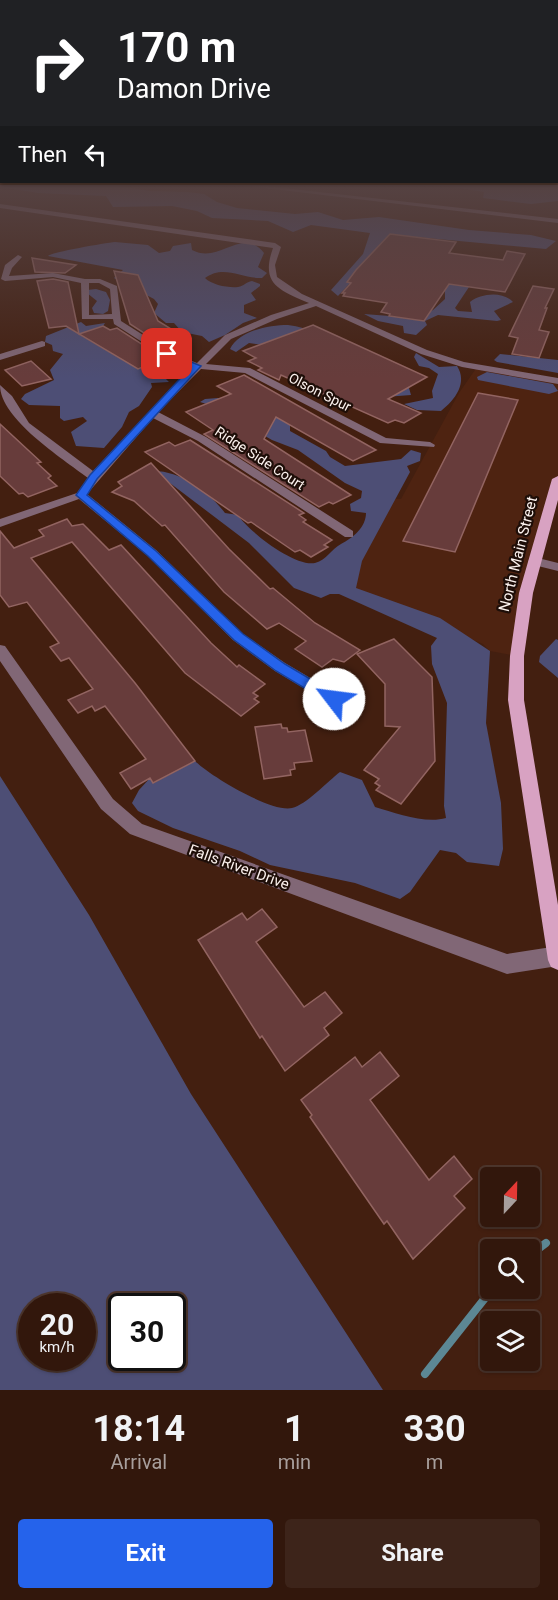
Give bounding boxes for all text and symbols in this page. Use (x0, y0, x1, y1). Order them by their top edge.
text: 170 m (117, 23, 236, 72)
icon: right (18, 24, 96, 102)
text: Damon Drive (117, 73, 271, 105)
icon: left (79, 138, 112, 171)
text: Then (18, 142, 67, 167)
pin (141, 328, 192, 379)
icon: arrive (150, 337, 183, 370)
street label: Olson Spur (286, 369, 354, 415)
street label: Ridge Side Court (212, 423, 308, 493)
street label: North Main Street (495, 494, 541, 613)
position arrow (302, 667, 366, 731)
street label: Falls River Drive (186, 841, 292, 894)
north arrow (480, 1167, 540, 1227)
map controls (480, 1167, 540, 1371)
button: search (480, 1239, 540, 1299)
speed limit sign: 30 (108, 1293, 186, 1371)
text: 20 (40, 1307, 74, 1342)
button: layers (480, 1311, 540, 1371)
text: km/h (39, 1338, 75, 1356)
text: 18:14 (92, 1408, 185, 1450)
text: 1 (284, 1408, 305, 1450)
text: 330 (404, 1408, 466, 1450)
text: Arrival (110, 1450, 167, 1474)
text: min (278, 1450, 311, 1474)
text: m (426, 1450, 443, 1474)
button: Exit (18, 1519, 273, 1588)
button: Share (285, 1519, 540, 1588)

